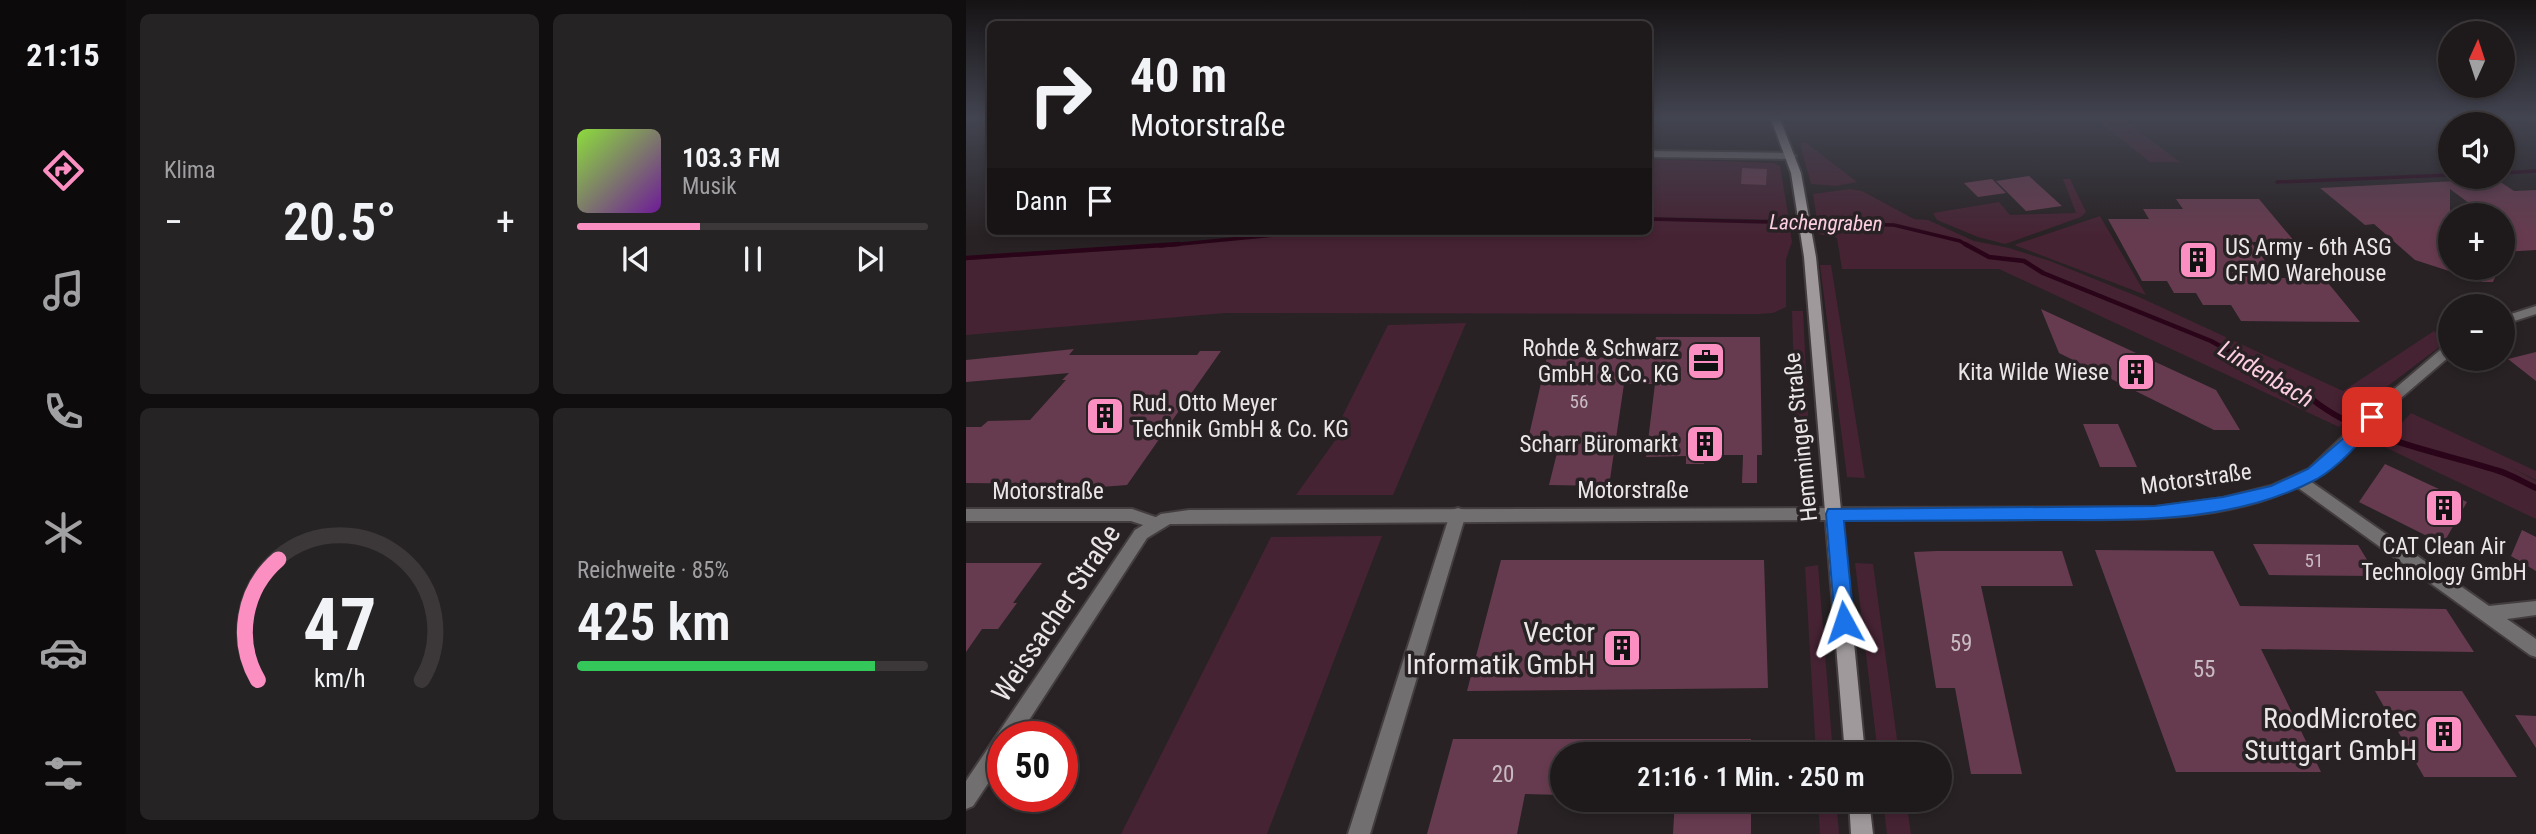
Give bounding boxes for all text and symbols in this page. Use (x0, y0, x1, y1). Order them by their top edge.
north arrow (2438, 21, 2515, 98)
map controls (2438, 21, 2515, 371)
text: 21:15 (26, 36, 100, 74)
text: 40 m (1130, 47, 1227, 104)
icon: right (1015, 49, 1106, 140)
text: Motorstraße (1130, 106, 1285, 144)
button: sound (2438, 112, 2515, 189)
text: 103.3 FM (682, 143, 780, 173)
icon: directions (39, 146, 88, 195)
text: Klima (164, 157, 215, 184)
text: Musik (682, 173, 737, 200)
icon: arrive (1081, 182, 1119, 220)
text: Dann (1015, 186, 1067, 216)
text: 20.5° (283, 192, 396, 253)
text: − (164, 200, 183, 244)
text: + (496, 200, 515, 244)
button: + (2438, 203, 2515, 280)
water label: Lachengraben (1769, 210, 1883, 236)
place label: US Army - 6th ASG CFMO Warehouse (2225, 234, 2392, 287)
building icon: US Army - 6th ASG CFMO Warehouse (2177, 239, 2219, 281)
icon: previous (617, 240, 655, 278)
icon: pause (734, 240, 772, 278)
icon: next (851, 240, 889, 278)
icon: music (39, 266, 88, 315)
button: − (2438, 294, 2515, 371)
place label: Rohde & Schwarz GmbH & Co. KG (1522, 335, 1679, 388)
water label: Lindenbach (2213, 335, 2319, 413)
office icon: Rohde & Schwarz GmbH & Co. KG (1685, 340, 1727, 382)
street label: Hemminger Straße (1779, 351, 1823, 523)
building icon: Kita Wilde Wiese (2115, 351, 2157, 393)
place label: Kita Wilde Wiese (1958, 359, 2109, 386)
icon: phone (39, 387, 88, 436)
pin (2342, 387, 2402, 447)
place label: Rud. Otto Meyer Technik GmbH & Co. KG (1132, 390, 1349, 443)
house number: 56 (1570, 390, 1588, 413)
building icon: Rud. Otto Meyer Technik GmbH & Co. KG (1084, 395, 1126, 437)
icon: arrive (2353, 398, 2391, 436)
building icon: Scharr Büromarkt (1684, 423, 1726, 465)
place label: Scharr Büromarkt (1520, 431, 1678, 458)
street label: Motorstraße (2139, 458, 2253, 500)
street label: Motorstraße (1577, 477, 1689, 504)
street label: Motorstraße (992, 478, 1104, 505)
building icon: CAT Clean Air Technology GmbH (2423, 487, 2465, 529)
icon: climate (39, 508, 88, 557)
street label: Weissacher Straße (985, 518, 1127, 708)
place label: CAT Clean Air Technology GmbH (2361, 533, 2527, 586)
house number: 51 (2305, 549, 2323, 572)
text: Reichweite · 85% (577, 557, 729, 584)
text: 47 (303, 582, 376, 668)
position arrow (1807, 585, 1881, 659)
text: 425 km (577, 592, 731, 653)
place label: Vector Informatik GmbH (1406, 616, 1595, 681)
building icon: Vector Informatik GmbH (1601, 627, 1643, 669)
icon: car (39, 628, 88, 677)
house number: 59 (1950, 630, 1972, 657)
house number: 55 (2193, 656, 2215, 683)
text: km/h (314, 664, 365, 693)
place label: RoodMicrotec Stuttgart GmbH (2244, 702, 2417, 767)
building icon: RoodMicrotec Stuttgart GmbH (2423, 713, 2465, 755)
speed limit sign: 50 (987, 721, 1078, 812)
icon: filters (39, 749, 88, 798)
house number: 20 (1492, 761, 1514, 788)
text: 21:16 · 1 Min. · 250 m (1637, 762, 1865, 792)

